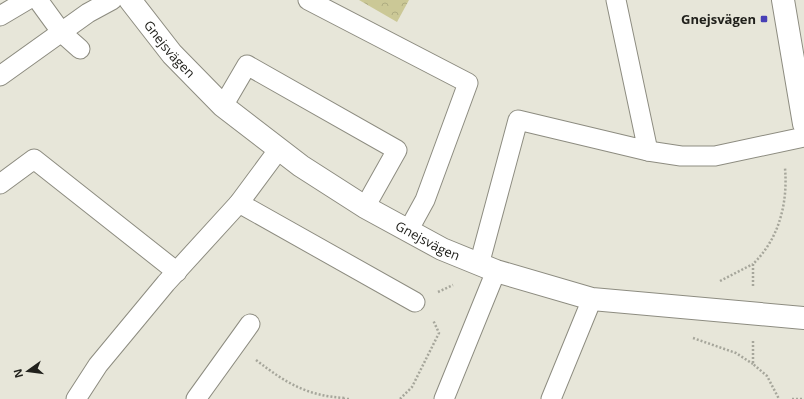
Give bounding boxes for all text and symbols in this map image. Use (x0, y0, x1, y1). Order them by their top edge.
place label: Gnejsvägen (681, 10, 756, 28)
marker: Gnejsvägen (759, 14, 769, 24)
street label: Gnejsvägen (140, 16, 199, 82)
street label: Gnejsvägen (392, 216, 463, 264)
north arrow (8, 351, 48, 391)
text: N (9, 367, 26, 380)

